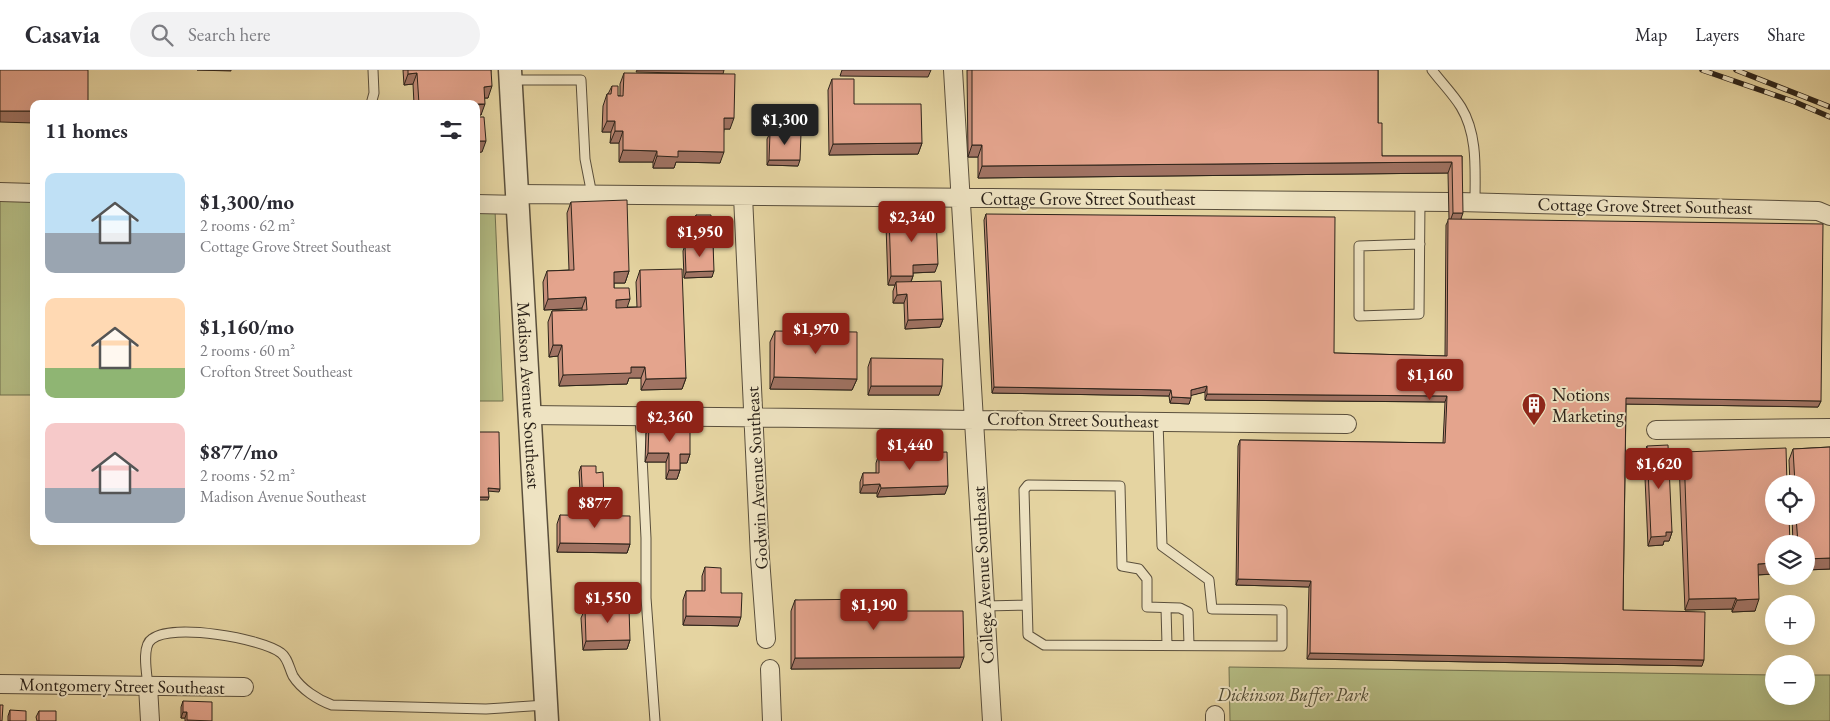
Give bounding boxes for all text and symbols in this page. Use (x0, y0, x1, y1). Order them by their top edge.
search box (130, 12, 480, 57)
text: Casavia (25, 19, 100, 50)
icon: search (148, 21, 176, 49)
text: Search here (188, 22, 270, 47)
text: Map (1635, 23, 1667, 46)
text: Layers (1695, 23, 1739, 46)
text: Share (1767, 23, 1805, 46)
pin: $1,300 (744, 104, 826, 146)
text: $1,300 (762, 109, 808, 130)
icon: filters (437, 116, 465, 144)
text: 11 homes (45, 117, 128, 144)
street label: Cottage Grove Street Southeast (981, 187, 1196, 210)
text: $1,300/mo (200, 188, 294, 215)
street label: Cottage Grove Street Southeast (1537, 192, 1753, 219)
icon: home (85, 193, 145, 253)
pin: $2,340 (871, 200, 953, 243)
text: $2,340 (889, 206, 935, 227)
text: 2 rooms · 62 m² (200, 215, 295, 236)
pin: $1,950 (659, 216, 741, 258)
text: $1,950 (677, 221, 723, 242)
text: Cottage Grove Street Southeast (200, 236, 391, 257)
street label: Madison Avenue Southeast (512, 301, 546, 490)
pin: $1,970 (775, 312, 857, 355)
text: $1,160/mo (200, 313, 294, 340)
icon: home (85, 318, 145, 378)
text: $1,970 (793, 318, 839, 339)
text: 2 rooms · 60 m² (200, 340, 295, 361)
pin: $1,160 (1389, 358, 1471, 401)
text: Crofton Street Southeast (200, 361, 353, 382)
text: $1,160 (1407, 364, 1453, 385)
place label: Notions Marketing (1552, 383, 1624, 427)
street label: Godwin Avenue Southeast (740, 385, 773, 570)
building icon: Notions Marketing (1521, 392, 1547, 426)
pin: $2,360 (629, 400, 711, 443)
text: $2,360 (647, 406, 693, 427)
street label: Crofton Street Southeast (987, 407, 1159, 433)
pin: $1,440 (869, 428, 951, 471)
text: $1,440 (887, 434, 933, 455)
text: $877/mo (200, 438, 278, 465)
icon: home (85, 443, 145, 503)
pin: $1,620 (1618, 448, 1700, 490)
text: $1,620 (1636, 453, 1682, 474)
text: 2 rooms · 52 m² (200, 465, 295, 486)
map controls (1765, 475, 1815, 705)
button: locate (1765, 475, 1815, 525)
street label: College Avenue Southeast (966, 485, 999, 665)
text: Madison Avenue Southeast (200, 486, 366, 507)
pin: $877 (565, 486, 625, 529)
text: $877 (579, 492, 611, 513)
button: layers (1765, 535, 1815, 585)
pin: $1,550 (567, 582, 649, 624)
text: $1,550 (585, 587, 631, 608)
pin: $1,190 (833, 588, 915, 631)
text: $1,190 (851, 594, 897, 615)
button: + (1765, 595, 1815, 645)
button: − (1765, 655, 1815, 705)
street label: Montgomery Street Southeast (19, 672, 225, 699)
park label: Dickinson Buffer Park (1216, 683, 1369, 707)

